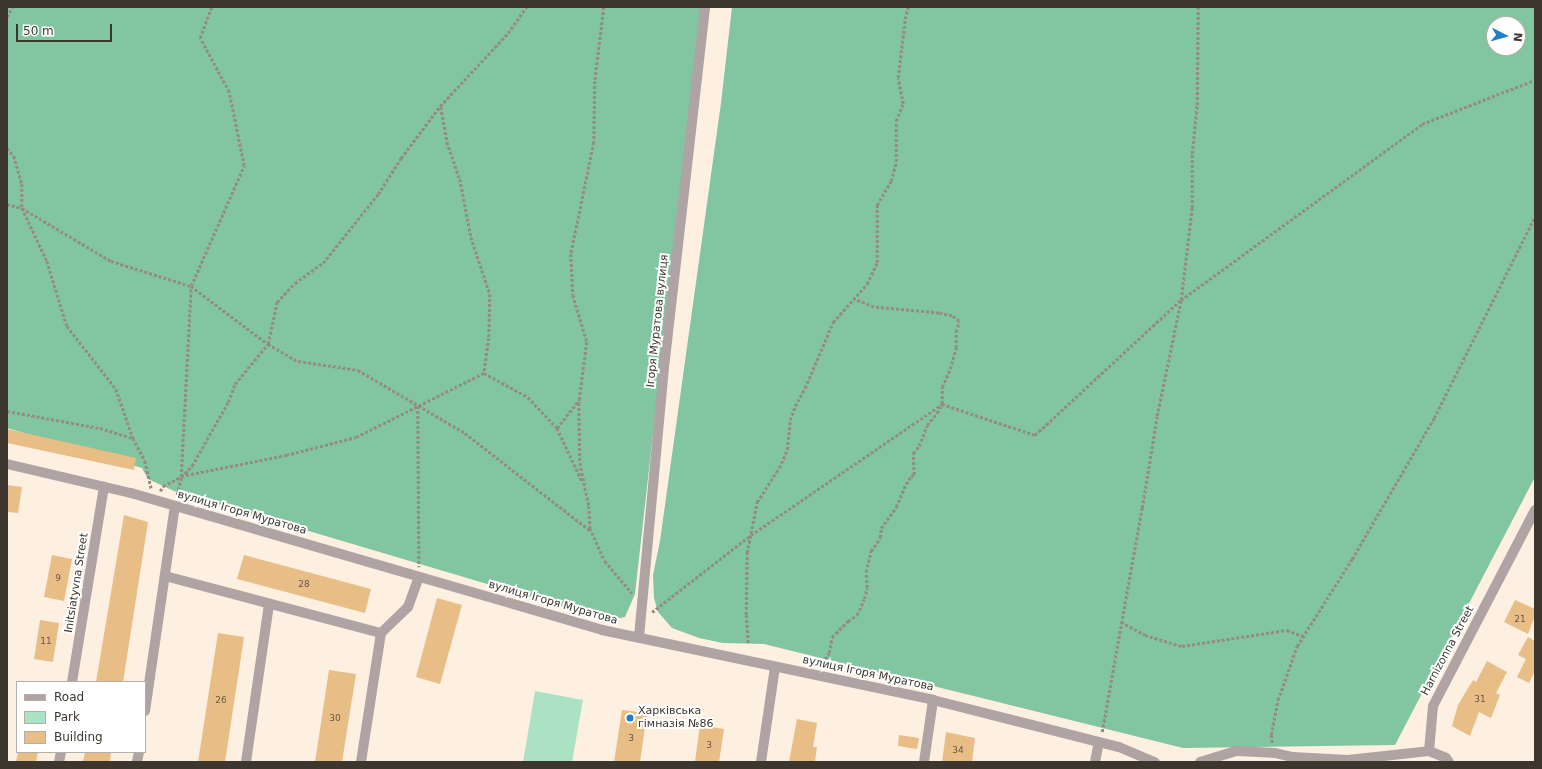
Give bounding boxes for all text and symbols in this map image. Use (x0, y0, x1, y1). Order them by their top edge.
scale bar (18, 16, 114, 42)
north arrow (1486, 16, 1526, 56)
text: 50 m (23, 24, 54, 38)
text: N (1510, 32, 1524, 42)
street label: Ігоря Муратова вулиця (644, 254, 672, 388)
street label: вулиця Ігоря Муратова (176, 488, 308, 538)
street label: Initsiatyvna Street (63, 532, 91, 634)
house number: 9 (55, 573, 61, 583)
street label: вулиця Ігоря Муратова (487, 578, 619, 628)
house number: 28 (298, 579, 310, 589)
street label: Harnizonna Street (1419, 604, 1477, 698)
house number: 21 (1514, 614, 1526, 624)
house number: 11 (40, 636, 52, 646)
street label: вулиця Ігоря Муратова (801, 654, 935, 694)
legend (16, 681, 146, 753)
text: Road (54, 690, 84, 704)
house number: 31 (1474, 694, 1486, 704)
house number: 26 (215, 695, 227, 705)
place label: Харківська гімназія №86 (638, 705, 714, 731)
text: Park (54, 710, 80, 724)
house number: 30 (329, 713, 341, 723)
marker: Харківська гімназія №86 (625, 713, 635, 723)
text: Building (54, 730, 103, 744)
house number: 3 (628, 733, 634, 743)
house number: 3 (706, 740, 712, 750)
house number: 34 (952, 745, 964, 755)

